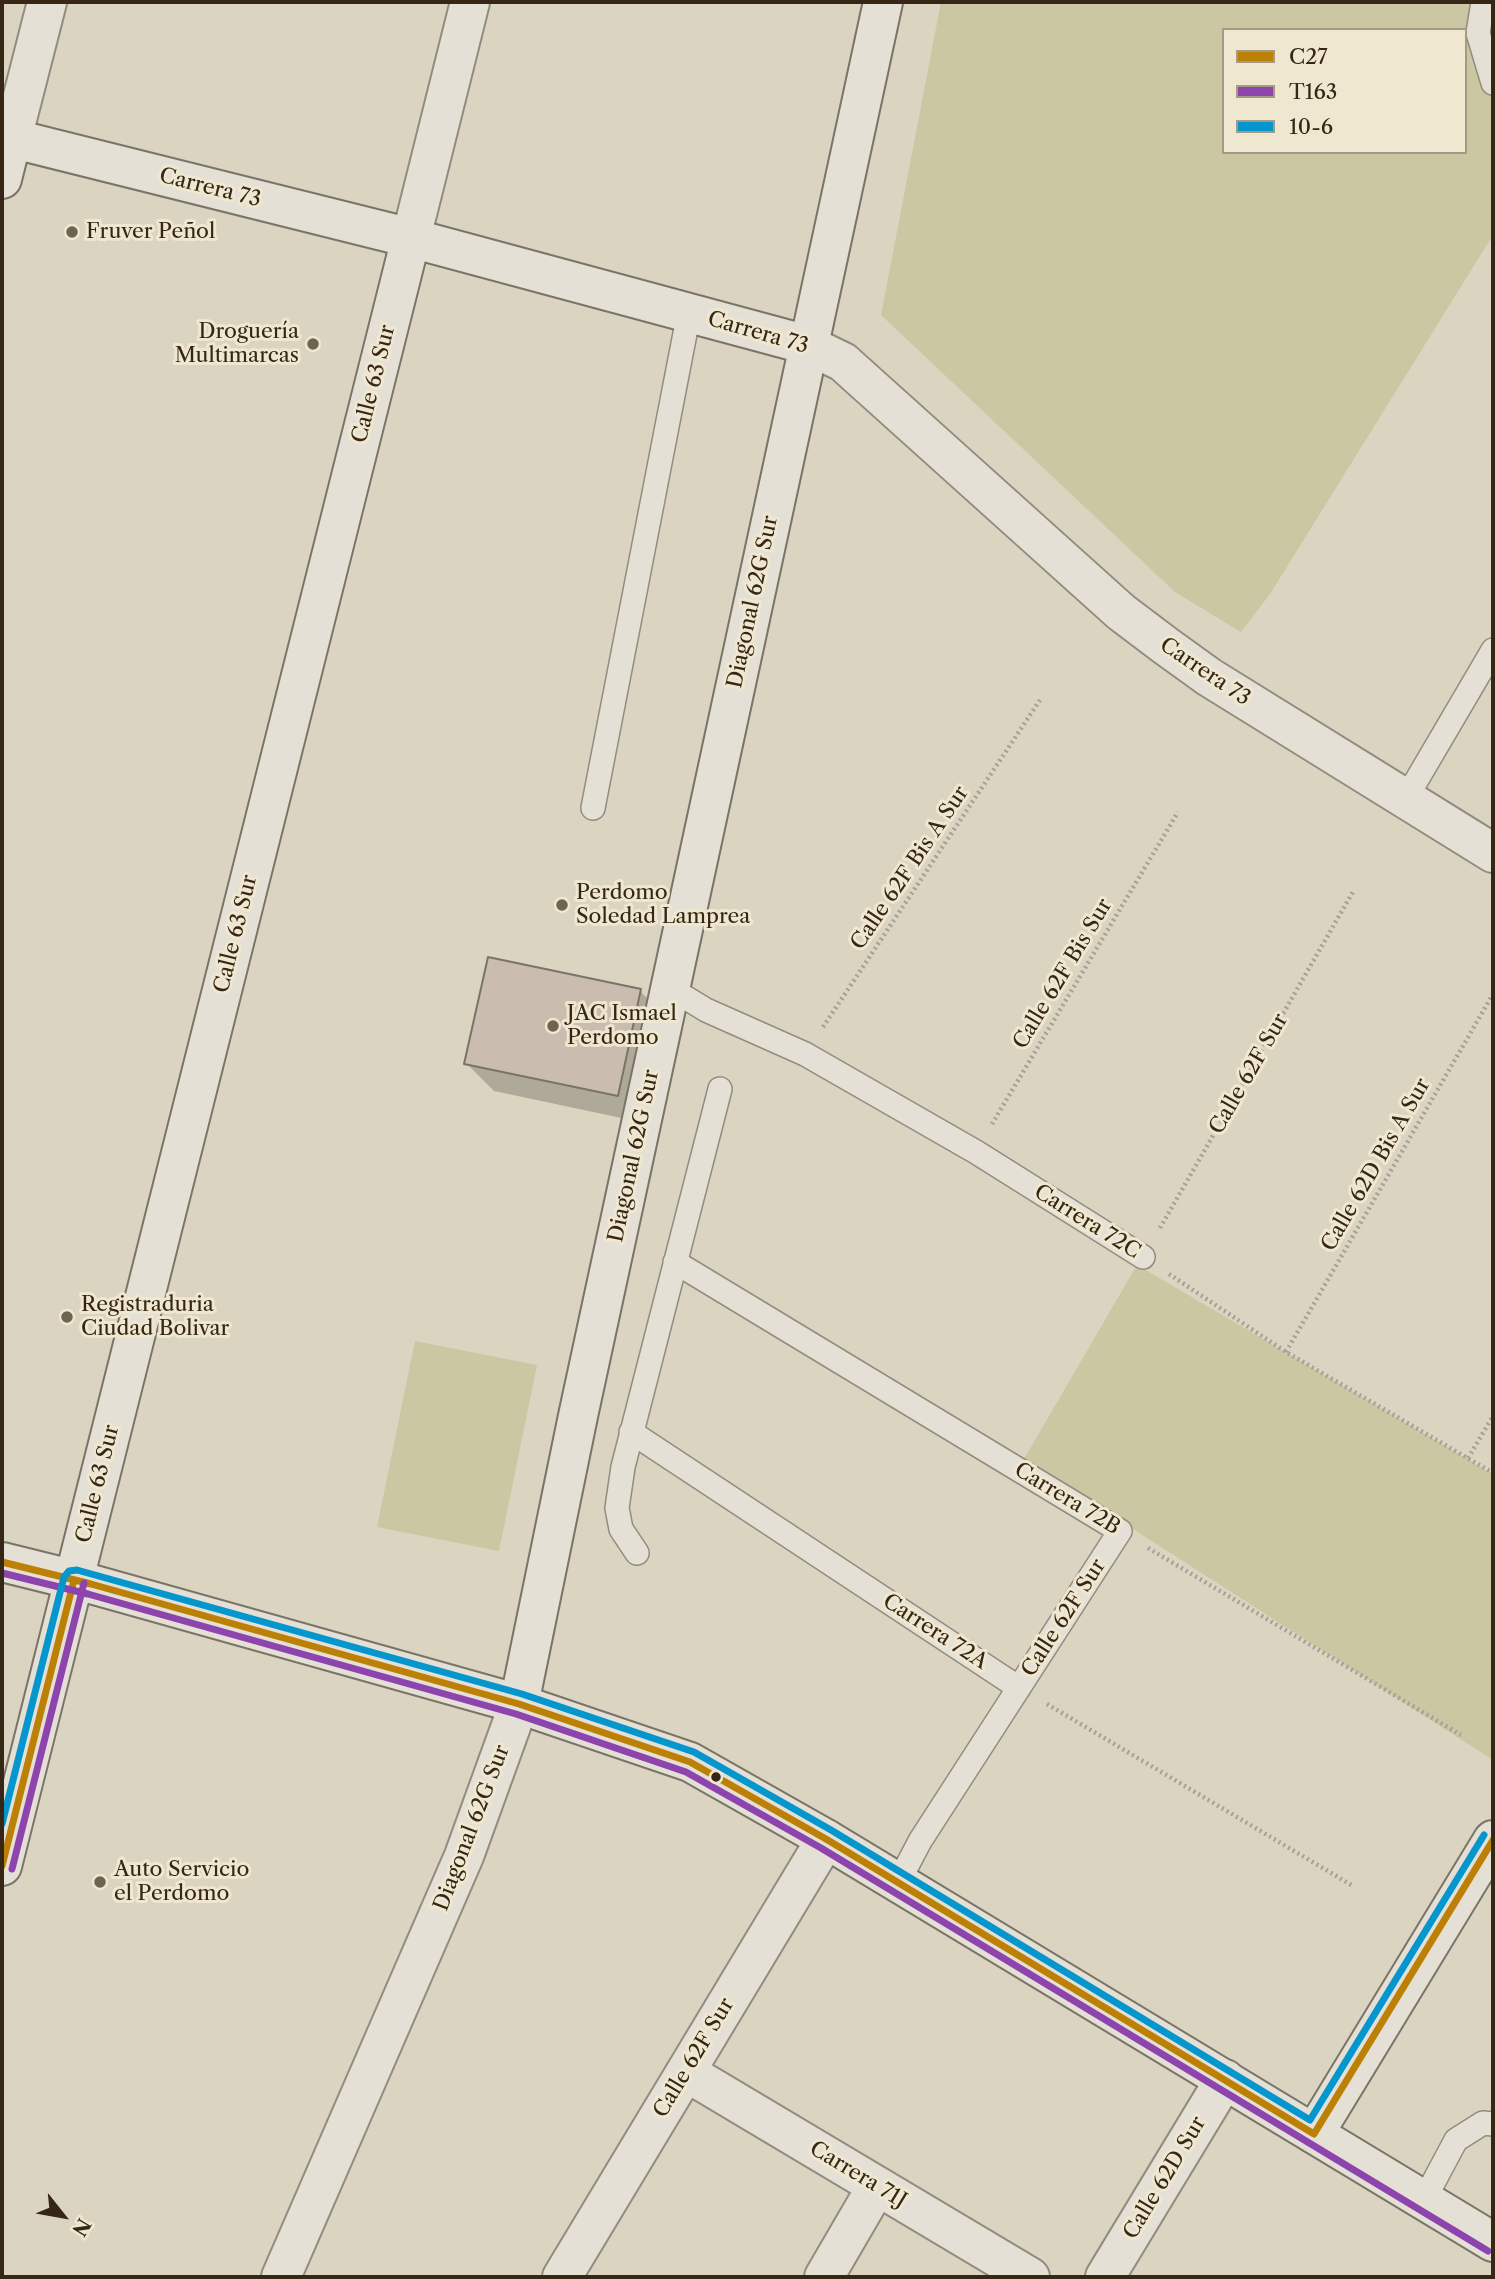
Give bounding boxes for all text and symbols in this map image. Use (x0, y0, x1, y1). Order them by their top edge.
legend (1222, 28, 1467, 154)
text: C27 (1289, 44, 1328, 69)
text: T163 (1289, 79, 1337, 104)
text: 10-6 (1289, 114, 1333, 139)
street label: Carrera 73 (157, 163, 263, 213)
place label: Fruver Peñol (86, 219, 215, 245)
marker: Fruver Peñol (64, 224, 80, 240)
street label: Carrera 73 (705, 307, 811, 359)
place label: Droguería Multimarcas (175, 319, 299, 369)
street label: Calle 63 Sur (347, 322, 401, 446)
marker: Droguería Multimarcas (305, 336, 321, 352)
street label: Diagonal 62G Sur (722, 513, 784, 691)
street label: Carrera 73 (1155, 633, 1255, 711)
street label: Calle 62F Bis A Sur (846, 781, 974, 955)
street label: Calle 63 Sur (209, 872, 263, 996)
place label: Perdomo Soledad Lamprea (576, 880, 750, 930)
street label: Calle 62F Bis Sur (1008, 894, 1118, 1054)
marker: Perdomo Soledad Lamprea (554, 897, 570, 913)
place label: JAC Ismael Perdomo (567, 1001, 677, 1051)
street label: Calle 62F Sur (1204, 1009, 1294, 1139)
marker: JAC Ismael Perdomo (545, 1018, 561, 1034)
street label: Diagonal 62G Sur (603, 1067, 665, 1245)
street label: Calle 62D Bis A Sur (1316, 1074, 1436, 1256)
street label: Carrera 72C (1029, 1179, 1145, 1265)
place label: Registraduria Ciudad Bolivar (81, 1292, 229, 1342)
marker: Registraduria Ciudad Bolivar (59, 1309, 75, 1325)
street label: Calle 63 Sur (71, 1422, 125, 1546)
street label: Carrera 72B (1010, 1458, 1124, 1540)
street label: Calle 62F Sur (1017, 1555, 1111, 1681)
street label: Carrera 72A (878, 1589, 992, 1675)
street label: Diagonal 62G Sur (429, 1741, 515, 1915)
unlabelled marker (709, 1770, 723, 1784)
place label: Auto Servicio el Perdomo (114, 1857, 249, 1907)
marker: Auto Servicio el Perdomo (92, 1874, 108, 1890)
street label: Calle 62F Sur (648, 1994, 740, 2122)
street label: Calle 62D Sur (1119, 2112, 1211, 2244)
street label: Carrera 71J (805, 2136, 911, 2214)
north arrow (28, 2181, 98, 2251)
text: N (67, 2214, 96, 2240)

